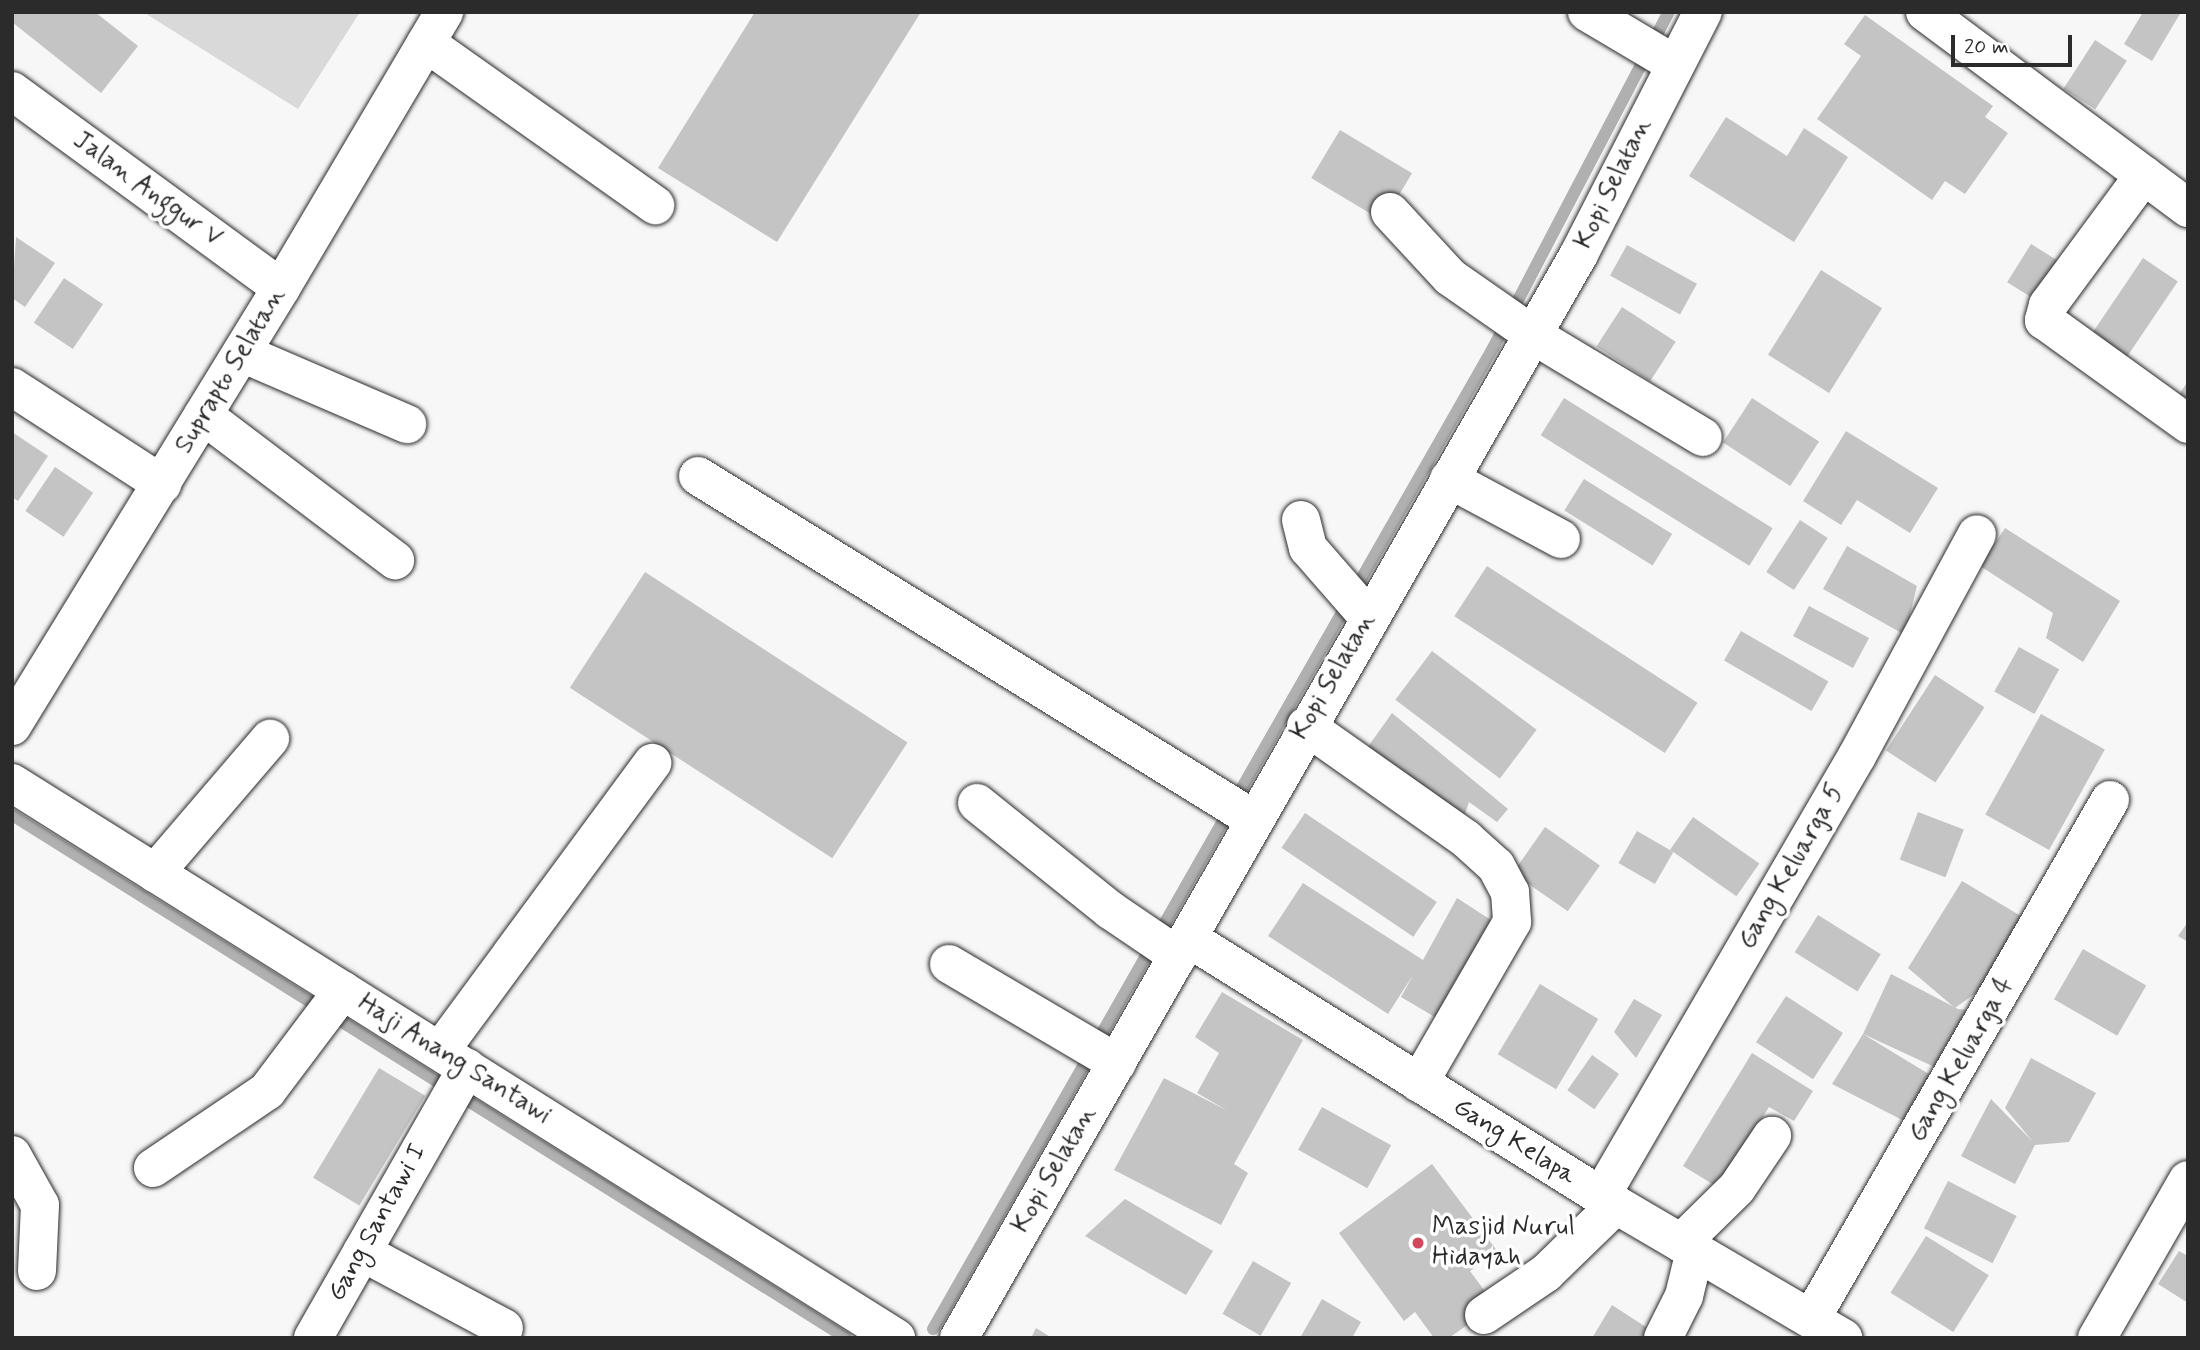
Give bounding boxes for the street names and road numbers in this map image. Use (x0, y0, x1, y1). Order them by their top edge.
street label: Kopi Selatan (1569, 115, 1659, 253)
street label: Jalan Anggur V (67, 126, 227, 254)
street label: Suprapto Selatan (170, 285, 292, 457)
street label: Kopi Selatan (1286, 609, 1382, 745)
street label: Gang Keluarga 5 (1732, 779, 1852, 955)
street label: Gang Keluarga 4 (1902, 972, 2022, 1148)
street label: Haji Anang Santawi (352, 988, 556, 1132)
street label: Gang Kelapa (1447, 1092, 1581, 1192)
street label: Kopi Selatan (1007, 1102, 1103, 1238)
street label: Gang Santawi I (322, 1139, 434, 1307)

